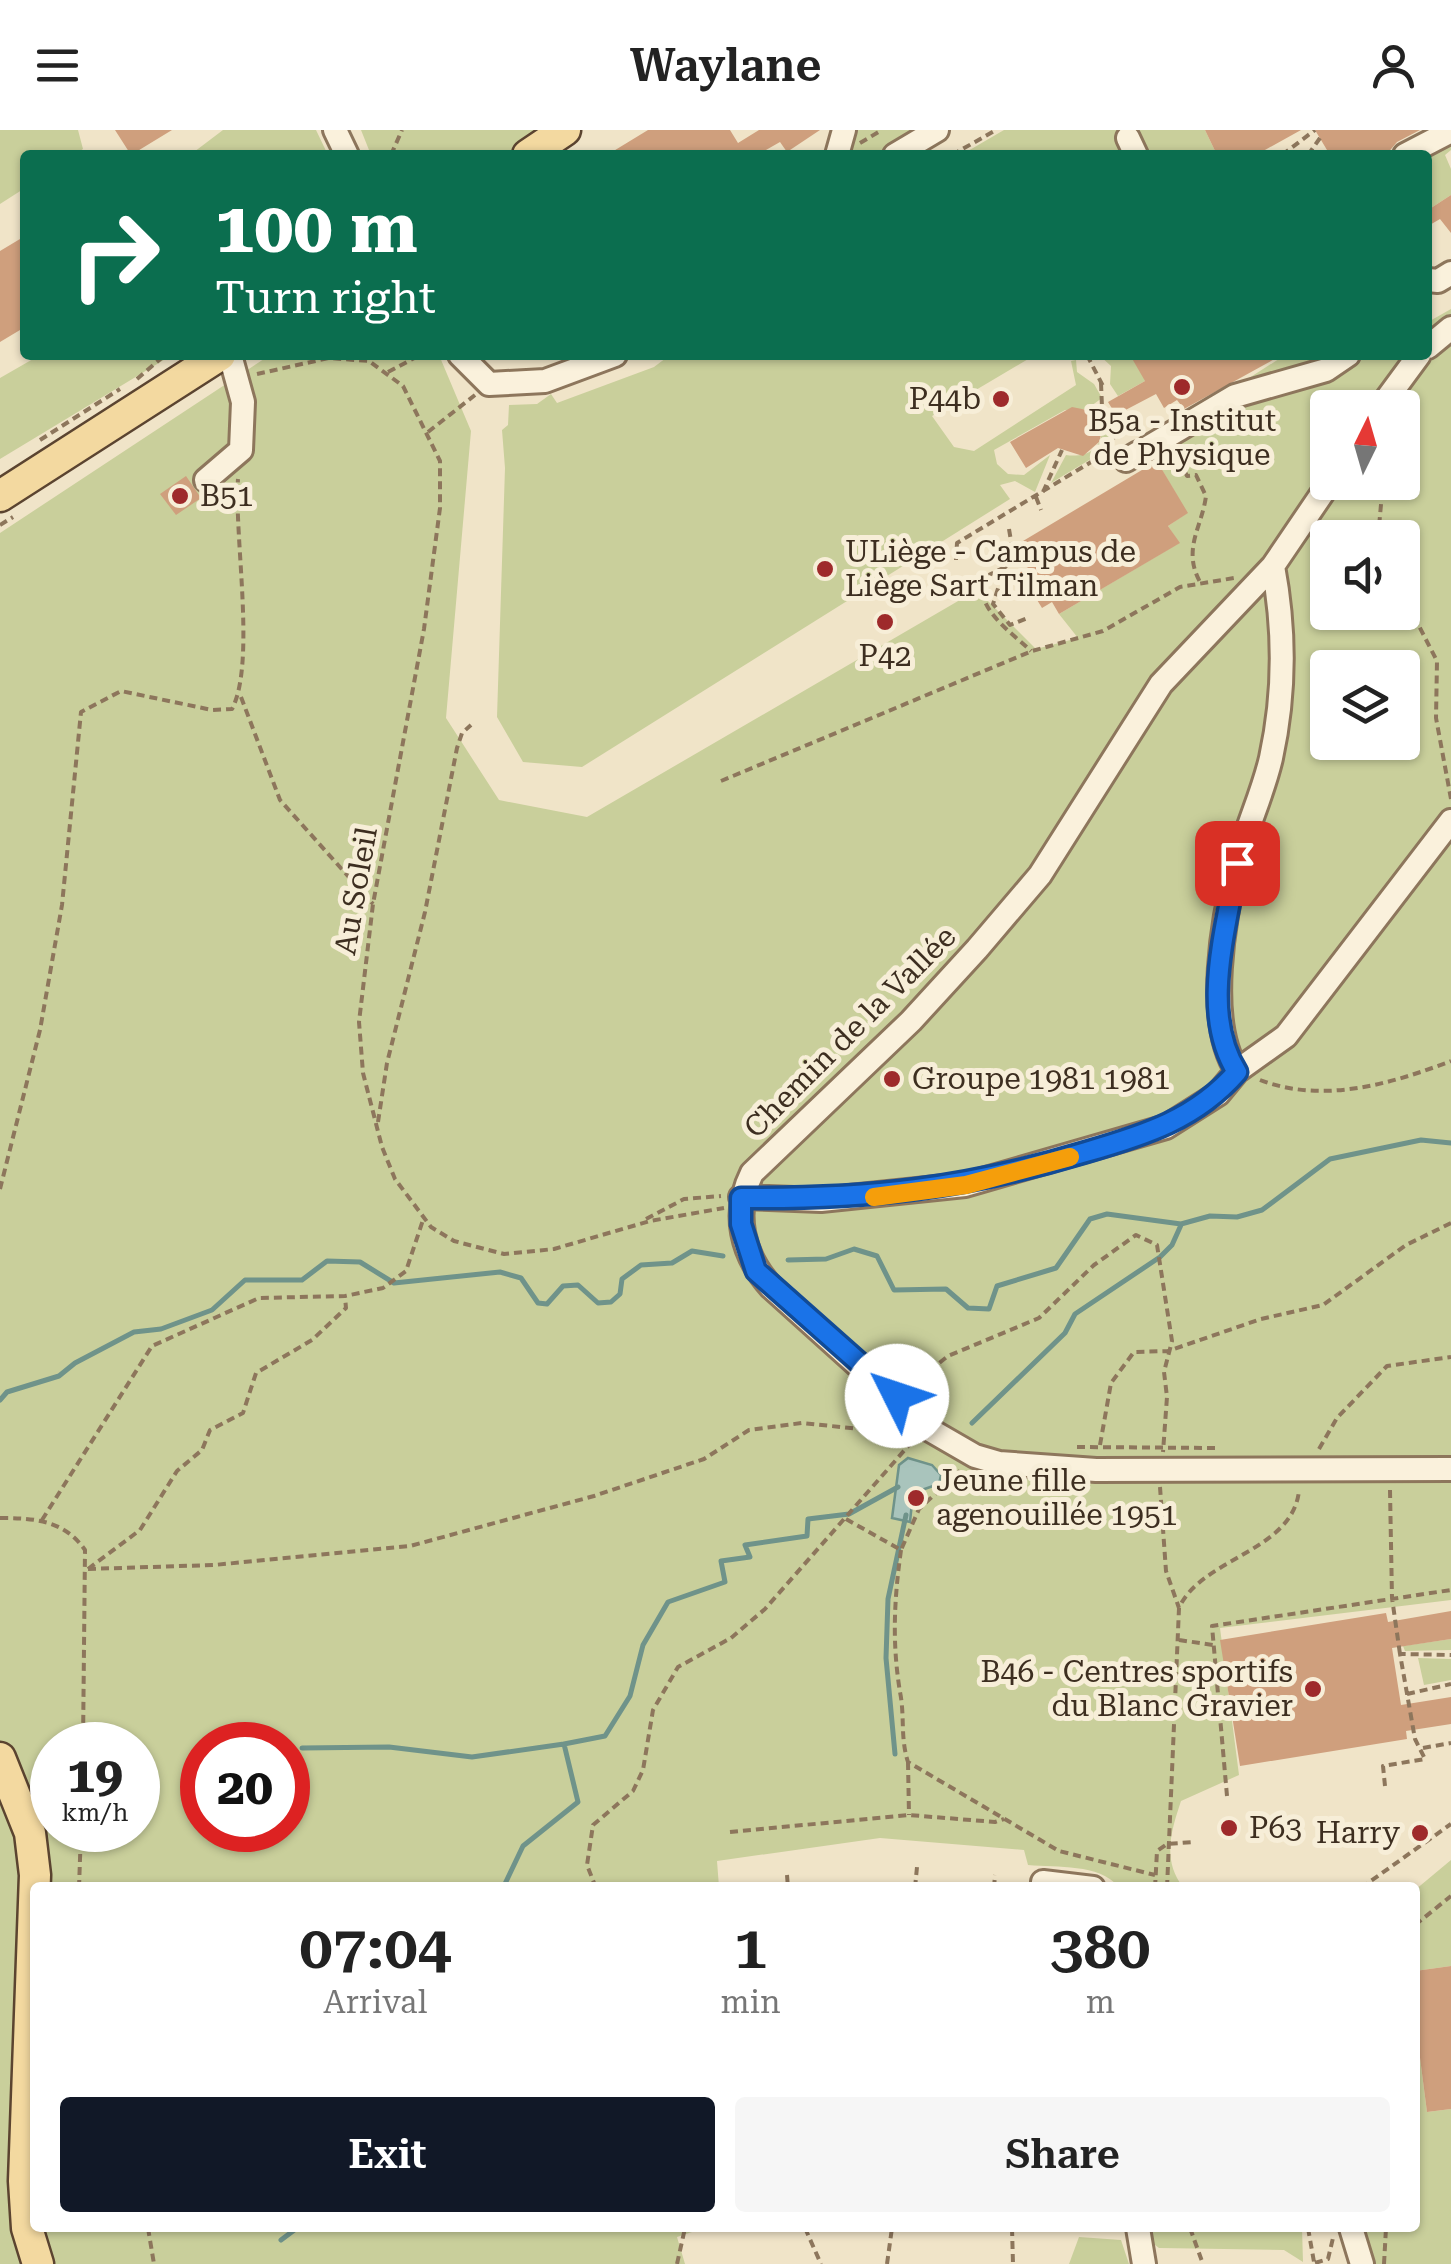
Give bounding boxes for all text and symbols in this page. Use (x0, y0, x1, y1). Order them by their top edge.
icon: menu (30, 38, 85, 93)
icon: person (1366, 38, 1421, 93)
text: Waylane (630, 39, 821, 92)
text: 100 m (215, 187, 418, 269)
icon: right (50, 190, 180, 320)
text: Turn right (215, 271, 436, 324)
marker: B5a - Institut de Physique (1171, 376, 1193, 398)
place label: P44b (909, 381, 981, 416)
marker: P44b (990, 388, 1012, 410)
north arrow (1310, 390, 1420, 500)
map controls (1310, 390, 1420, 760)
place label: B5a - Institut de Physique (1088, 403, 1276, 472)
place label: B51 (200, 478, 254, 513)
marker: B51 (169, 485, 191, 507)
button: sound (1310, 520, 1420, 630)
place label: ULiège - Campus de Liège Sart Tilman (845, 534, 1136, 603)
marker: ULiège - Campus de Liège Sart Tilman (814, 558, 836, 580)
marker: P42 (874, 611, 896, 633)
place label: P42 (859, 638, 911, 673)
button: layers (1310, 650, 1420, 760)
pin (1195, 821, 1280, 906)
street label: Au Soleil (327, 824, 384, 958)
icon: arrive (1210, 836, 1265, 891)
street label: Chemin de la Vallée (737, 919, 963, 1145)
place label: Groupe 1981 1981 (912, 1061, 1170, 1096)
marker: Groupe 1981 1981 (881, 1068, 903, 1090)
position arrow (845, 1344, 949, 1448)
place label: Jeune fille agenouillée 1951 (936, 1463, 1178, 1532)
marker: Jeune fille agenouillée 1951 (905, 1487, 927, 1509)
place label: B46 - Centres sportifs du Blanc Gravier (981, 1654, 1293, 1723)
marker: B46 - Centres sportifs du Blanc Gravier (1302, 1678, 1324, 1700)
speed limit sign: 20 (180, 1722, 310, 1852)
text: 19 (67, 1746, 123, 1804)
text: km/h (62, 1798, 128, 1827)
place label: P63 (1249, 1810, 1302, 1845)
place label: Harry (1316, 1815, 1400, 1850)
marker: P63 (1218, 1817, 1240, 1839)
marker: Harry (1409, 1822, 1431, 1844)
text: 07:04 (299, 1912, 451, 1983)
text: 1 (734, 1912, 767, 1983)
text: 380 (1050, 1912, 1151, 1983)
text: Arrival (323, 1983, 427, 2021)
text: min (721, 1983, 781, 2021)
text: m (1086, 1983, 1115, 2021)
button: Exit (60, 2097, 715, 2212)
button: Share (735, 2097, 1390, 2212)

